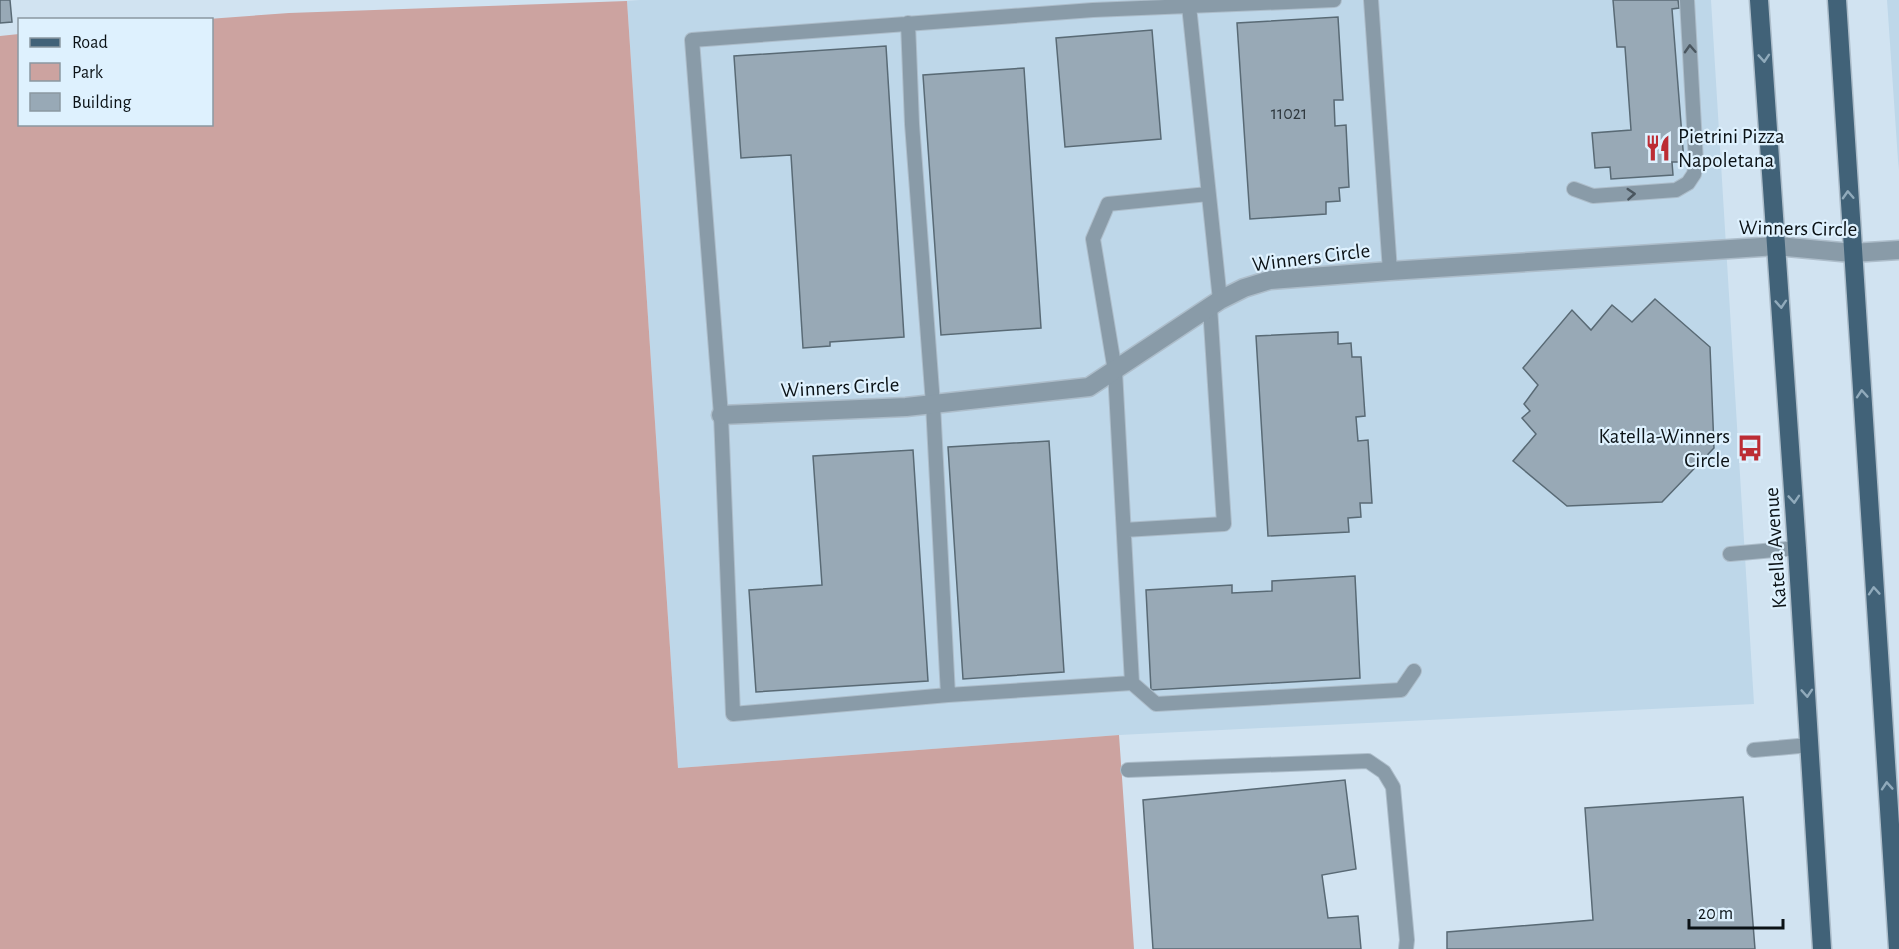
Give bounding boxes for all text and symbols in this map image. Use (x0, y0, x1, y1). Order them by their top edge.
legend (18, 18, 213, 126)
text: Road (72, 34, 108, 52)
one-way arrow (1683, 44, 1696, 53)
one-way arrow (1757, 54, 1770, 63)
text: Park (72, 64, 104, 82)
text: Building (72, 94, 132, 112)
house number: 11021 (1271, 105, 1307, 123)
place label: Pietrini Pizza Napoletana (1678, 126, 1785, 171)
restaurant icon: Pietrini Pizza Napoletana (1643, 133, 1673, 163)
one-way arrow (1627, 187, 1636, 200)
one-way arrow (1842, 190, 1855, 199)
street label: Winners Circle (1738, 217, 1858, 240)
street label: Winners Circle (1251, 240, 1371, 275)
one-way arrow (1774, 300, 1787, 309)
street label: Winners Circle (780, 374, 900, 401)
one-way arrow (1855, 390, 1868, 399)
place label: Katella-Winners Circle (1599, 426, 1730, 471)
bus stop icon: Katella-Winners Circle (1735, 433, 1765, 463)
street label: Katella Avenue (1761, 486, 1790, 609)
one-way arrow (1787, 494, 1800, 503)
one-way arrow (1868, 587, 1881, 596)
one-way arrow (1800, 689, 1813, 698)
one-way arrow (1880, 781, 1893, 790)
scale bar (1689, 892, 1784, 930)
text: 20 m (1698, 905, 1733, 923)

